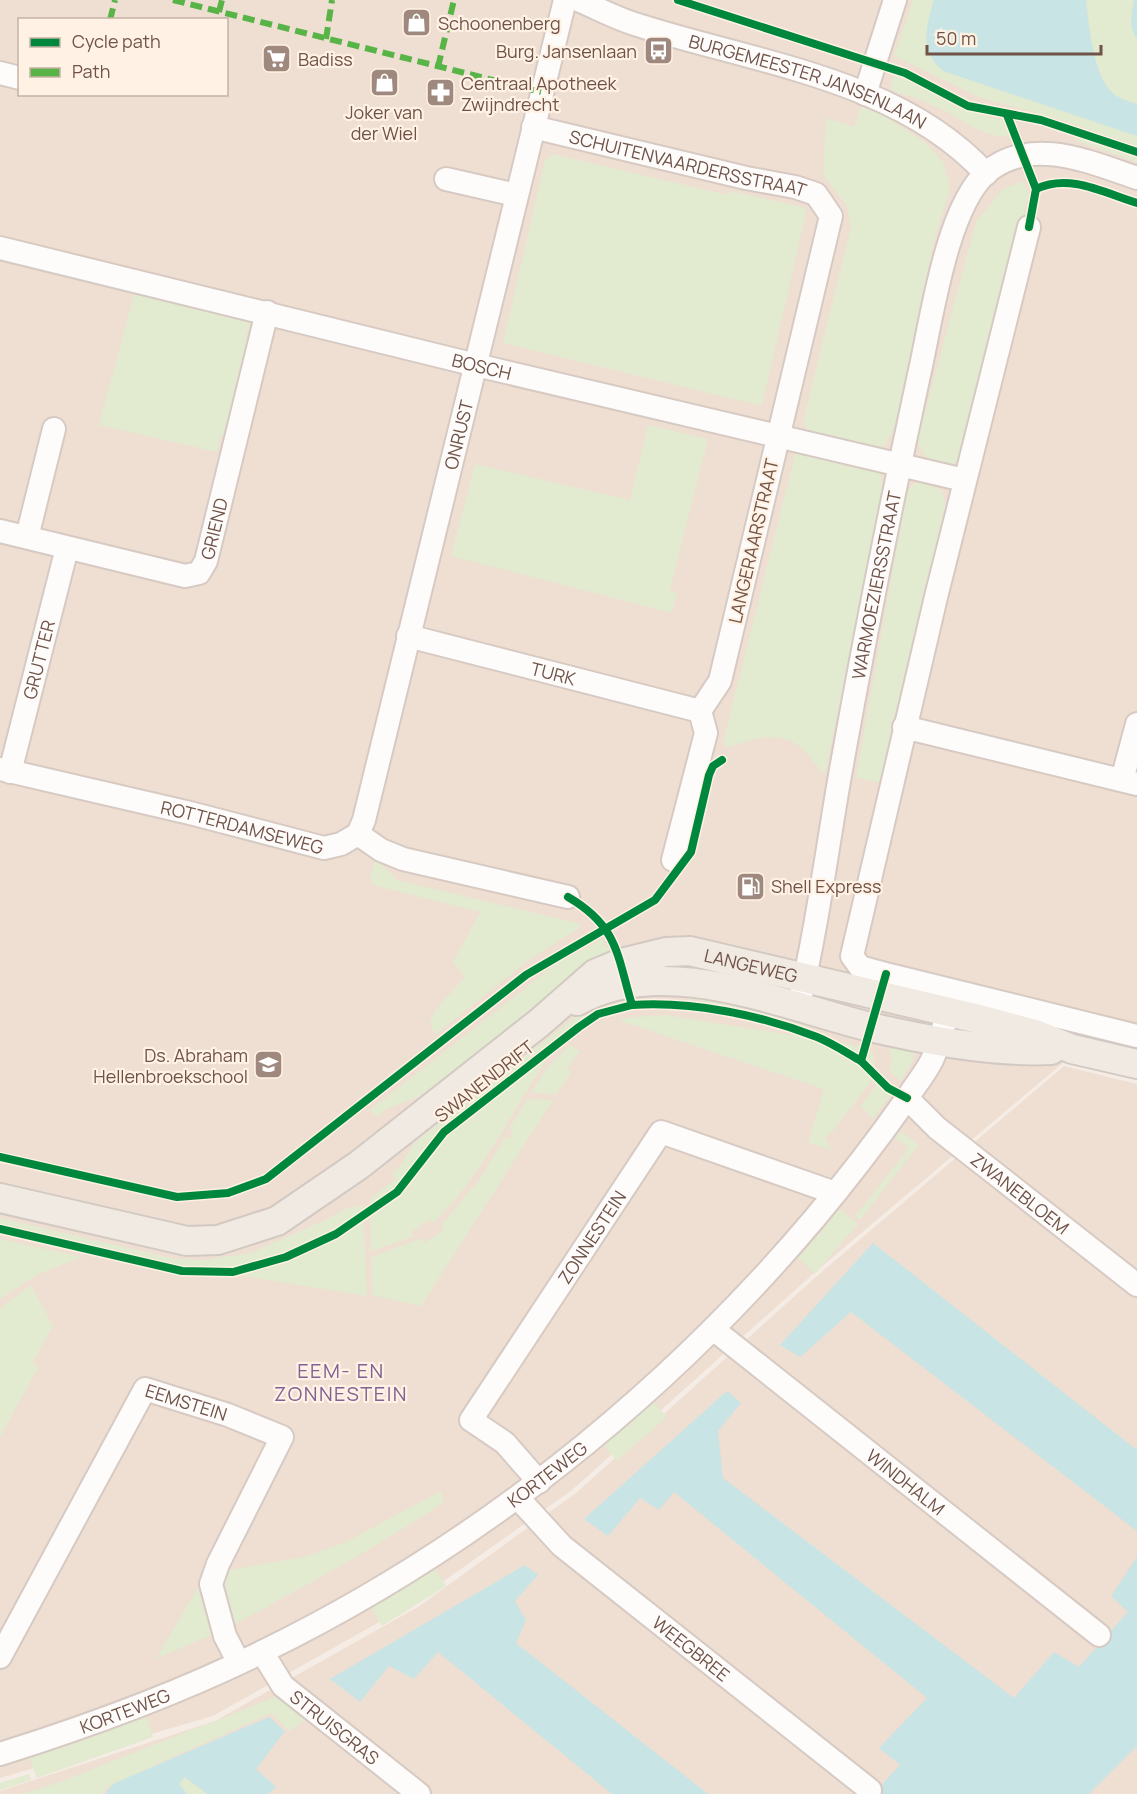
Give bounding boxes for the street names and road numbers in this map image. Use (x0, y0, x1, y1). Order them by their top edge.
street label: BURGEMEESTER JANSENLAAN (686, 29, 931, 134)
street label: SCHUITENVAARDERSSTRAAT (567, 124, 810, 202)
street label: BOSCH (449, 348, 514, 385)
street label: ONRUST (438, 397, 479, 472)
street label: LANGERAARSTRAAT (722, 456, 784, 626)
street label: WARMOEZIERSSTRAAT (846, 489, 906, 681)
street label: GRIEND (195, 495, 233, 562)
street label: GRUTTER (17, 617, 60, 702)
street label: TURK (528, 656, 579, 691)
street label: ROTTERDAMSEWEG (158, 795, 326, 859)
street label: LANGEWEG (702, 943, 800, 988)
street label: SWANENDRIFT (429, 1034, 539, 1127)
street label: ZWANEBLOEM (966, 1147, 1074, 1239)
street label: ZONNESTEIN (552, 1186, 631, 1288)
street label: EEMSTEIN (142, 1378, 230, 1426)
street label: KORTEWEG (502, 1435, 592, 1513)
street label: WINDHALM (862, 1443, 950, 1520)
street label: WEEGBREE (648, 1610, 735, 1687)
street label: KORTEWEG (76, 1683, 174, 1739)
street label: STRUISGRAS (285, 1684, 384, 1770)

